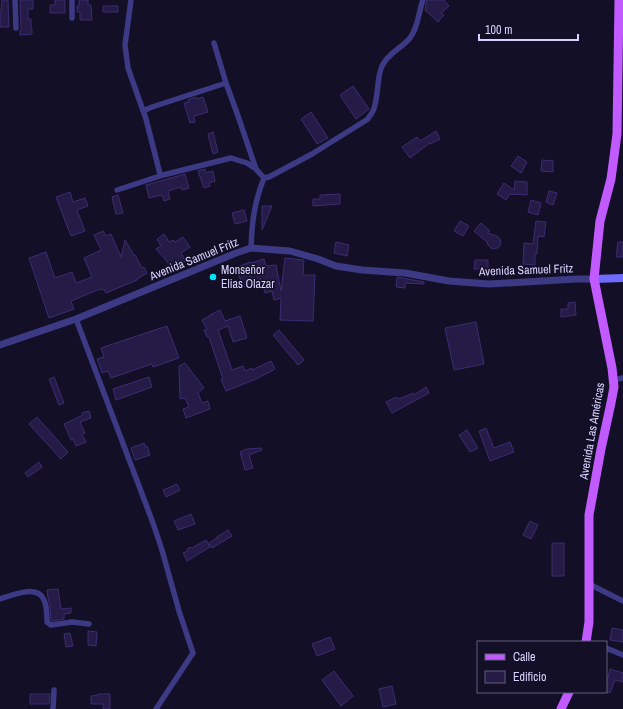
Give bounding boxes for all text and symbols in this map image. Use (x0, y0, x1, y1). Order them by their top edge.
scale bar (479, 16, 578, 42)
text: 100 m (485, 22, 512, 38)
street label: Avenida Samuel Fritz (146, 234, 241, 284)
street label: Avenida Samuel Fritz (478, 260, 574, 280)
place label: Monseñor Elias Olazar (221, 262, 275, 292)
marker: Monseñor Elias Olazar (208, 272, 218, 282)
street label: Avenida Las Américas (575, 381, 608, 482)
legend (477, 641, 607, 693)
text: Calle (513, 649, 535, 665)
text: Edificio (513, 669, 546, 685)

